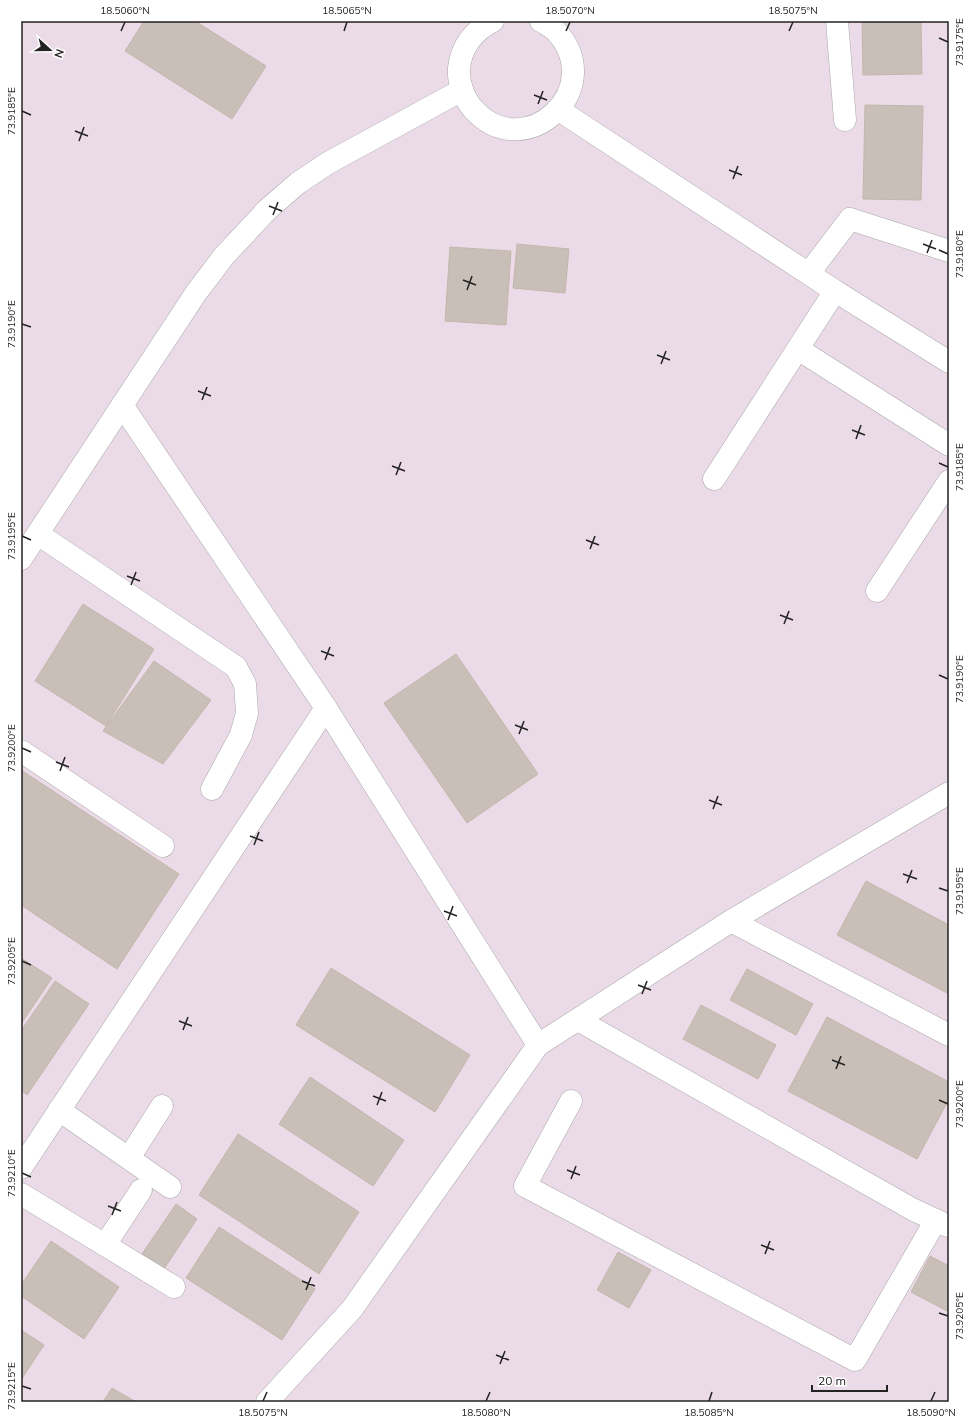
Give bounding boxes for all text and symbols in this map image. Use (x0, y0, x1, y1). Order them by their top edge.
text: 18.5060°N (100, 4, 150, 17)
text: 18.5065°N (322, 4, 372, 17)
text: 18.5070°N (545, 4, 595, 17)
text: 18.5075°N (768, 4, 818, 17)
text: 73.9175°E (953, 18, 966, 66)
north arrow (30, 30, 70, 70)
text: N (51, 47, 67, 60)
text: 73.9185°E (5, 87, 18, 135)
text: 73.9180°E (953, 230, 966, 278)
text: 73.9190°E (5, 300, 18, 348)
text: 73.9185°E (953, 443, 966, 491)
text: 73.9195°E (5, 512, 18, 560)
text: 73.9190°E (953, 655, 966, 703)
text: 73.9200°E (5, 724, 18, 772)
text: 73.9195°E (953, 867, 966, 915)
text: 73.9205°E (5, 937, 18, 985)
text: 73.9200°E (953, 1080, 966, 1128)
text: 73.9210°E (5, 1149, 18, 1197)
text: 73.9205°E (953, 1292, 966, 1340)
text: 73.9215°E (5, 1362, 18, 1410)
scale bar (812, 1367, 887, 1393)
text: 20 m (818, 1373, 846, 1388)
text: 18.5075°N (238, 1406, 288, 1419)
text: 18.5080°N (461, 1406, 511, 1419)
text: 18.5085°N (684, 1406, 734, 1419)
text: 18.5090°N (906, 1406, 956, 1419)

